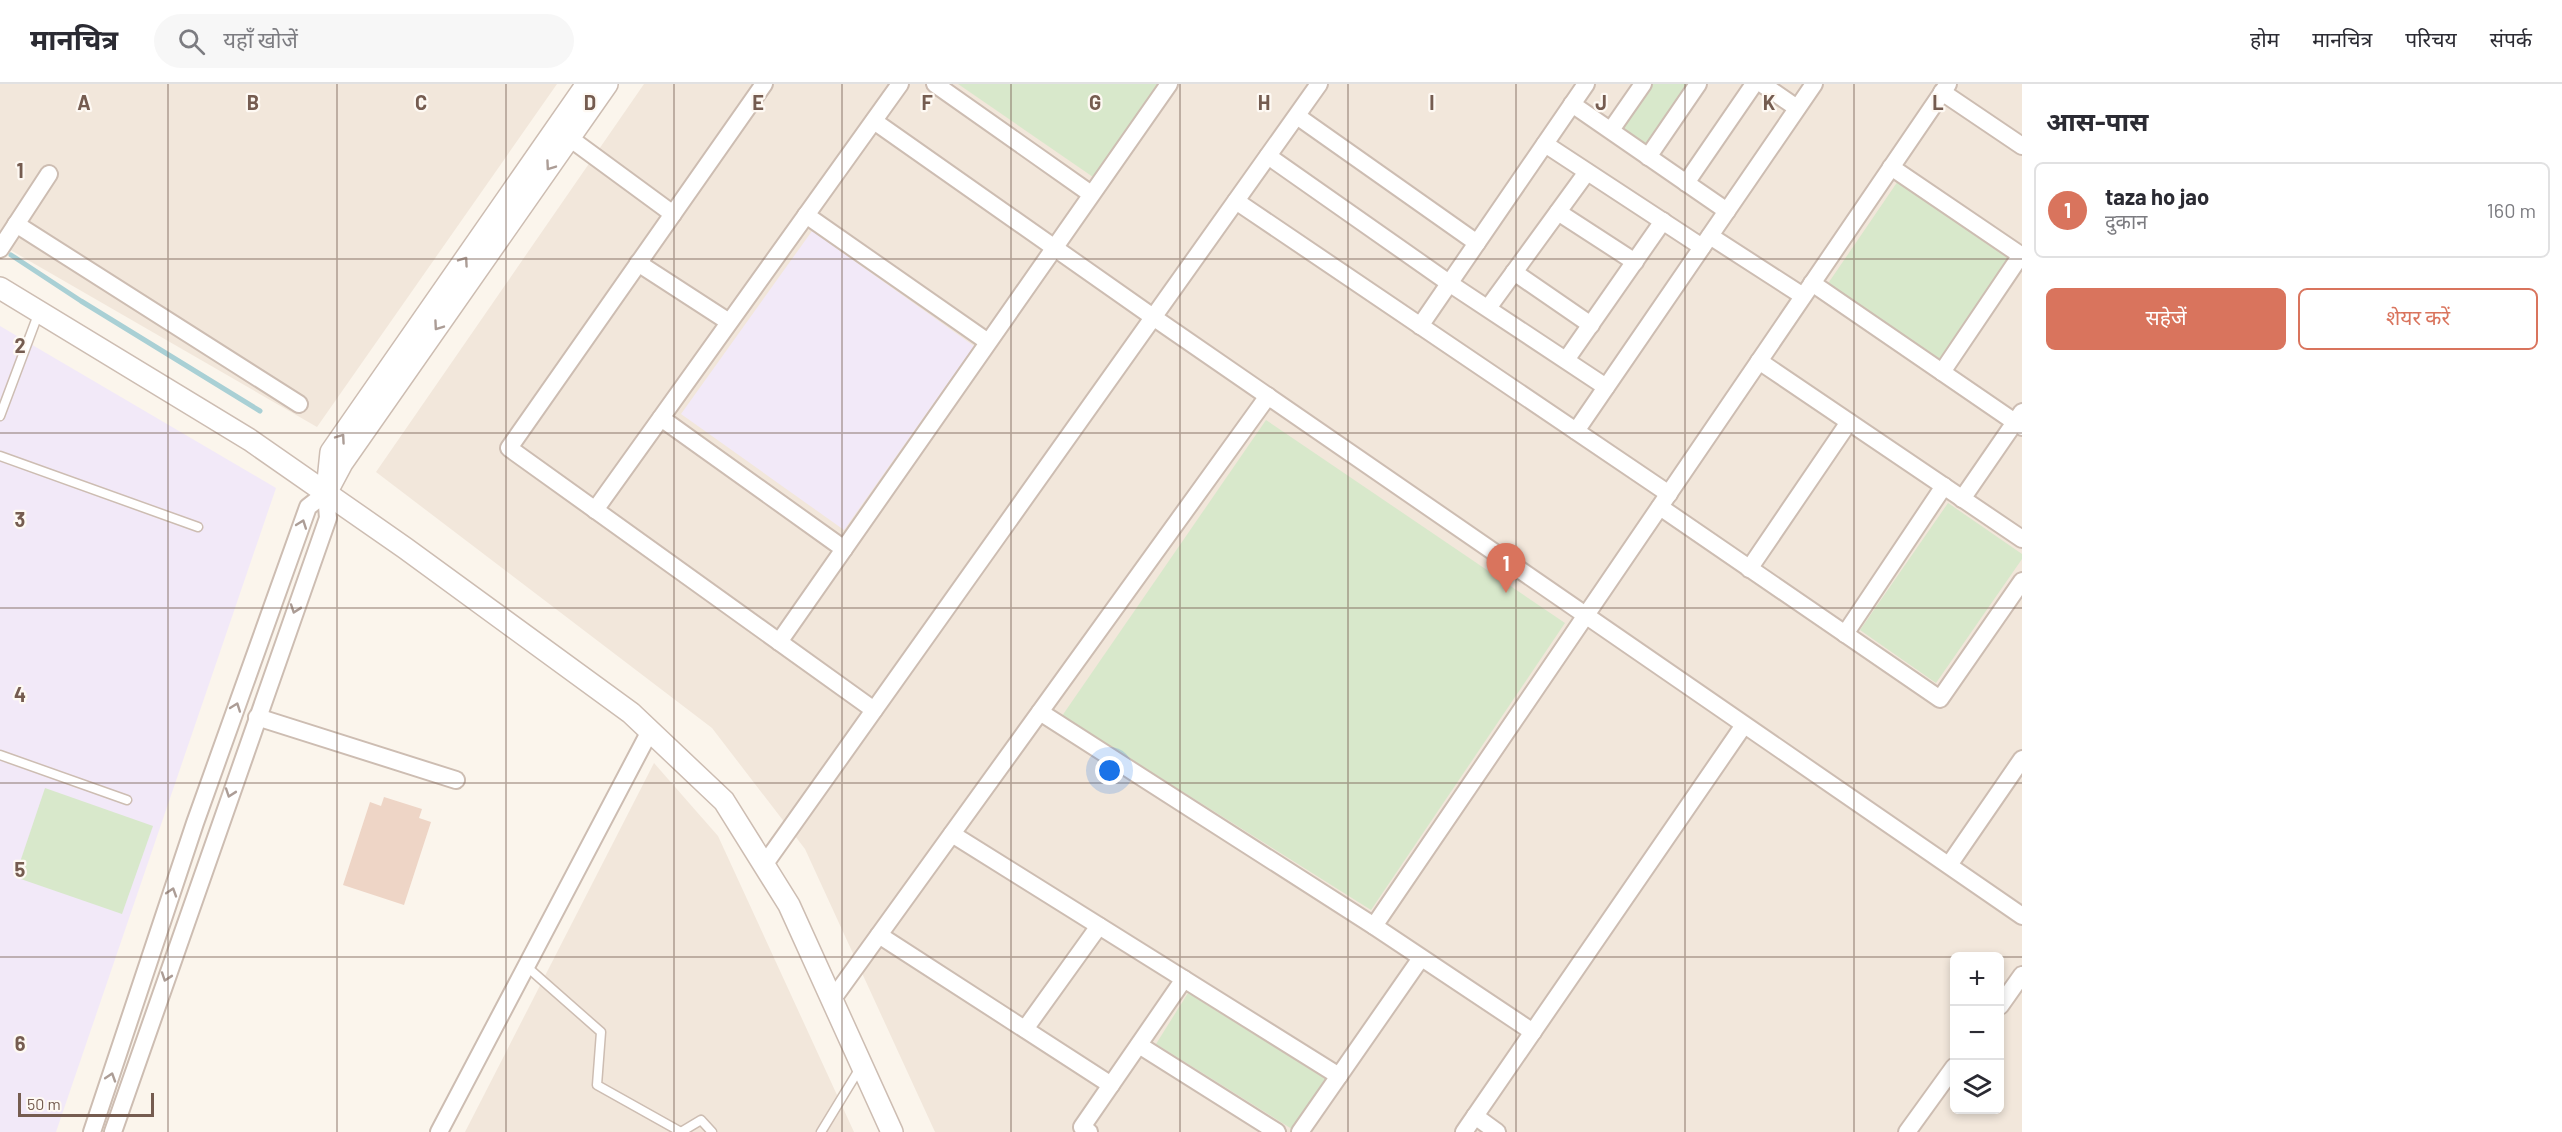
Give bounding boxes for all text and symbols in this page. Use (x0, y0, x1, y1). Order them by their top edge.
search box (154, 14, 574, 68)
text: मानचित्र (30, 22, 118, 56)
icon: search (175, 25, 208, 58)
text: यहाँ खोजें (223, 26, 298, 52)
text: होम (2250, 26, 2279, 51)
text: मानचित्र (2312, 26, 2372, 51)
text: परिचय (2405, 26, 2457, 51)
text: संपर्क (2490, 26, 2532, 51)
text: A (77, 90, 91, 114)
text: B (247, 90, 259, 114)
text: C (415, 90, 427, 114)
text: D (584, 90, 596, 114)
text: E (752, 90, 764, 114)
text: F (921, 90, 933, 114)
text: G (1089, 90, 1101, 114)
text: H (1258, 90, 1270, 114)
text: I (1429, 90, 1435, 114)
text: J (1595, 90, 1607, 114)
text: K (1763, 90, 1776, 114)
text: L (1932, 90, 1944, 114)
text: आस-पास (2046, 105, 2148, 136)
text: 1 (16, 158, 24, 182)
one-way arrow (546, 160, 557, 171)
text: taza ho jao (2105, 183, 2209, 209)
text: 1 (2064, 198, 2071, 222)
text: 160 m (2487, 198, 2536, 222)
text: दुकान (2105, 209, 2147, 233)
one-way arrow (457, 256, 468, 267)
button: सहेजें (2046, 288, 2286, 350)
button: शेयर करें (2298, 288, 2538, 350)
one-way arrow (434, 320, 445, 331)
text: 2 (14, 333, 26, 357)
one-way arrow (334, 434, 345, 445)
text: 3 (15, 507, 25, 531)
one-way arrow (294, 519, 307, 530)
pin: 1 (1486, 544, 1526, 593)
one-way arrow (290, 603, 303, 614)
text: 4 (14, 682, 26, 706)
one-way arrow (229, 702, 242, 713)
your location (1095, 756, 1124, 785)
one-way arrow (225, 787, 238, 798)
text: 5 (15, 857, 26, 881)
one-way arrow (165, 887, 178, 898)
map controls (1950, 952, 2004, 1114)
button: + (1950, 952, 2004, 1006)
one-way arrow (161, 971, 174, 982)
button: − (1950, 1006, 2004, 1060)
text: 6 (15, 1031, 26, 1055)
button: layers (1950, 1060, 2004, 1114)
one-way arrow (104, 1072, 116, 1083)
scale bar (18, 1090, 154, 1118)
text: 50 m (27, 1094, 61, 1113)

